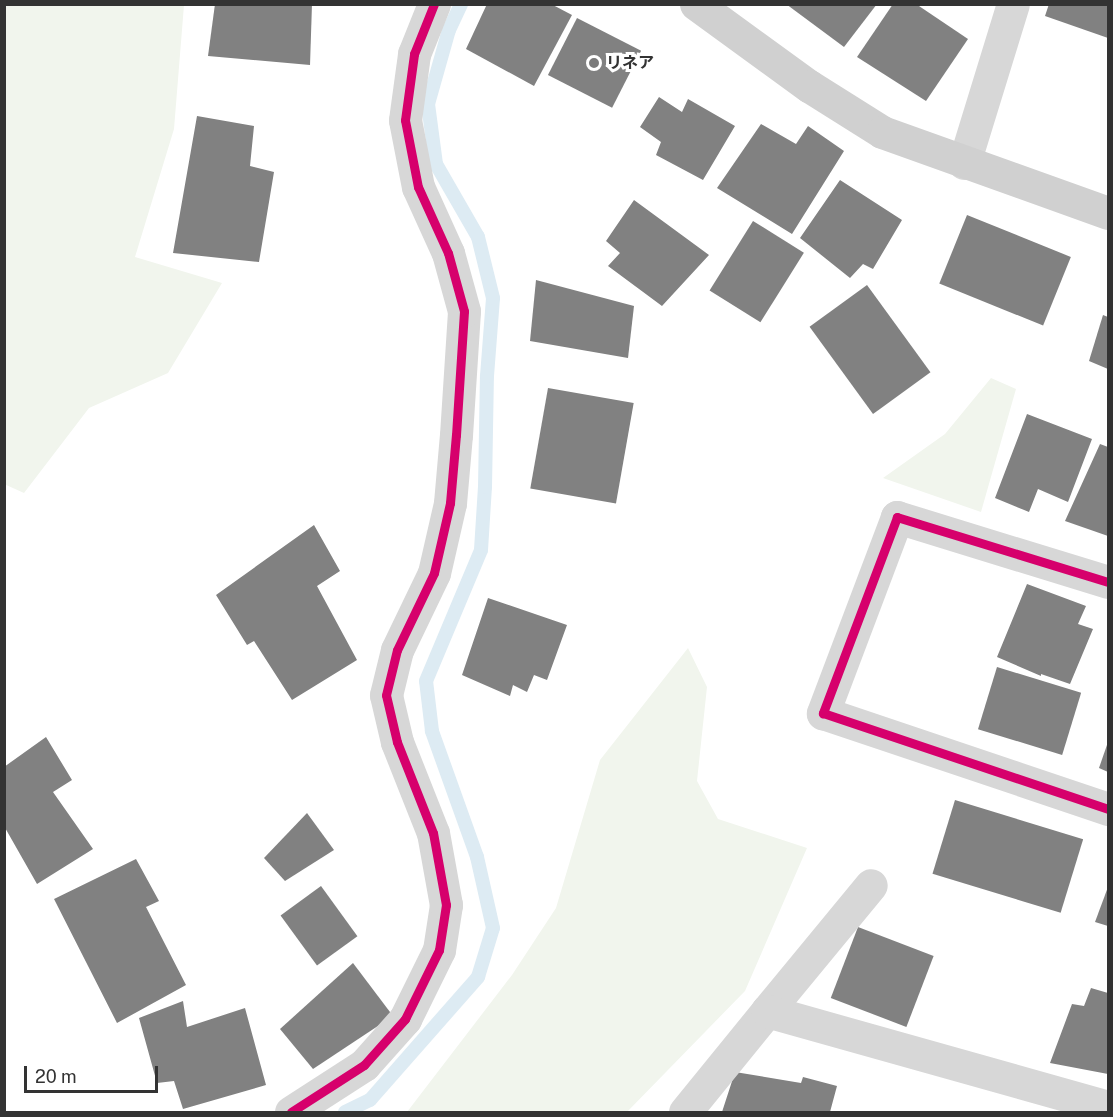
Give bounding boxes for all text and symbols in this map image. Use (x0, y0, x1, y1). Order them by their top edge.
place label: リネア (606, 53, 654, 73)
marker: リネア (587, 56, 601, 70)
scale bar (27, 1054, 160, 1092)
text: 20 m (35, 1066, 77, 1087)

